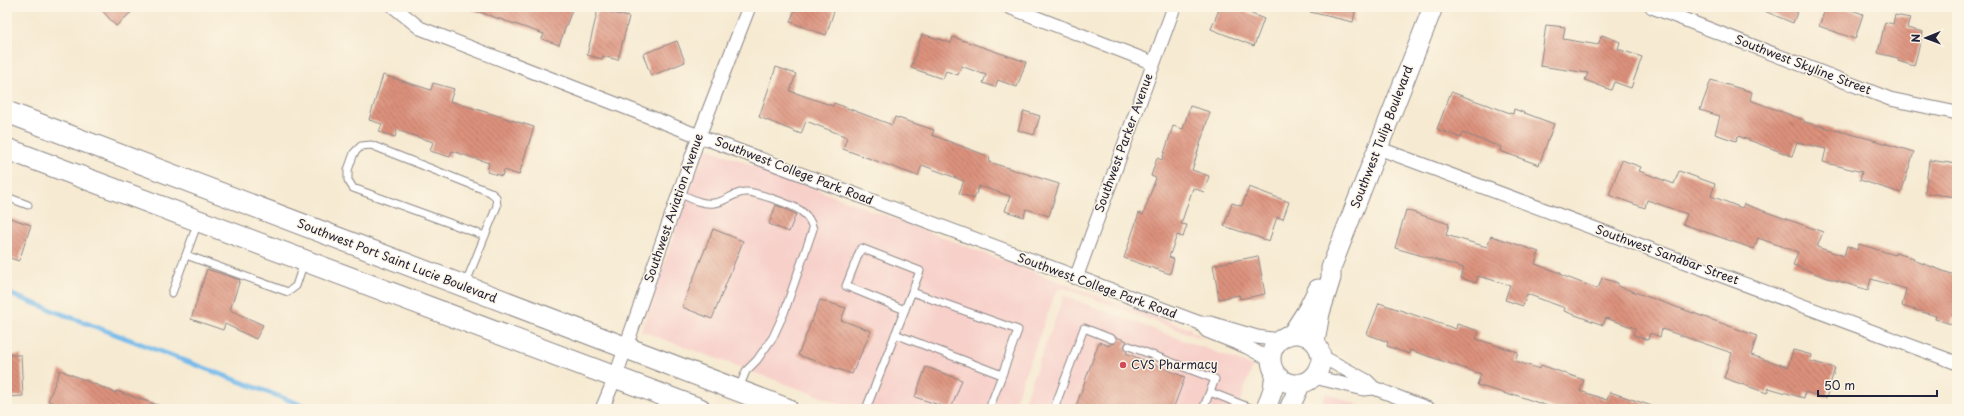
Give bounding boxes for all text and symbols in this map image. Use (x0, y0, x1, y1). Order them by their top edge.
north arrow (1906, 18, 1946, 58)
street label: Southwest Skyline Street (1733, 30, 1874, 98)
text: N (1907, 33, 1924, 43)
street label: Southwest Tulip Boulevard (1345, 62, 1417, 211)
street label: Southwest Parker Avenue (1090, 71, 1157, 215)
street label: Southwest Aviation Avenue (639, 130, 707, 285)
street label: Southwest College Park Road (713, 132, 876, 209)
street label: Southwest Port Saint Lucie Boulevard (295, 214, 501, 307)
street label: Southwest Sandbar Street (1593, 220, 1742, 288)
street label: Southwest College Park Road (1015, 248, 1180, 322)
place label: CVS Pharmacy (1131, 355, 1218, 373)
marker: CVS Pharmacy (1118, 360, 1128, 370)
scale bar (1818, 372, 1937, 398)
text: 50 m (1824, 376, 1855, 394)

